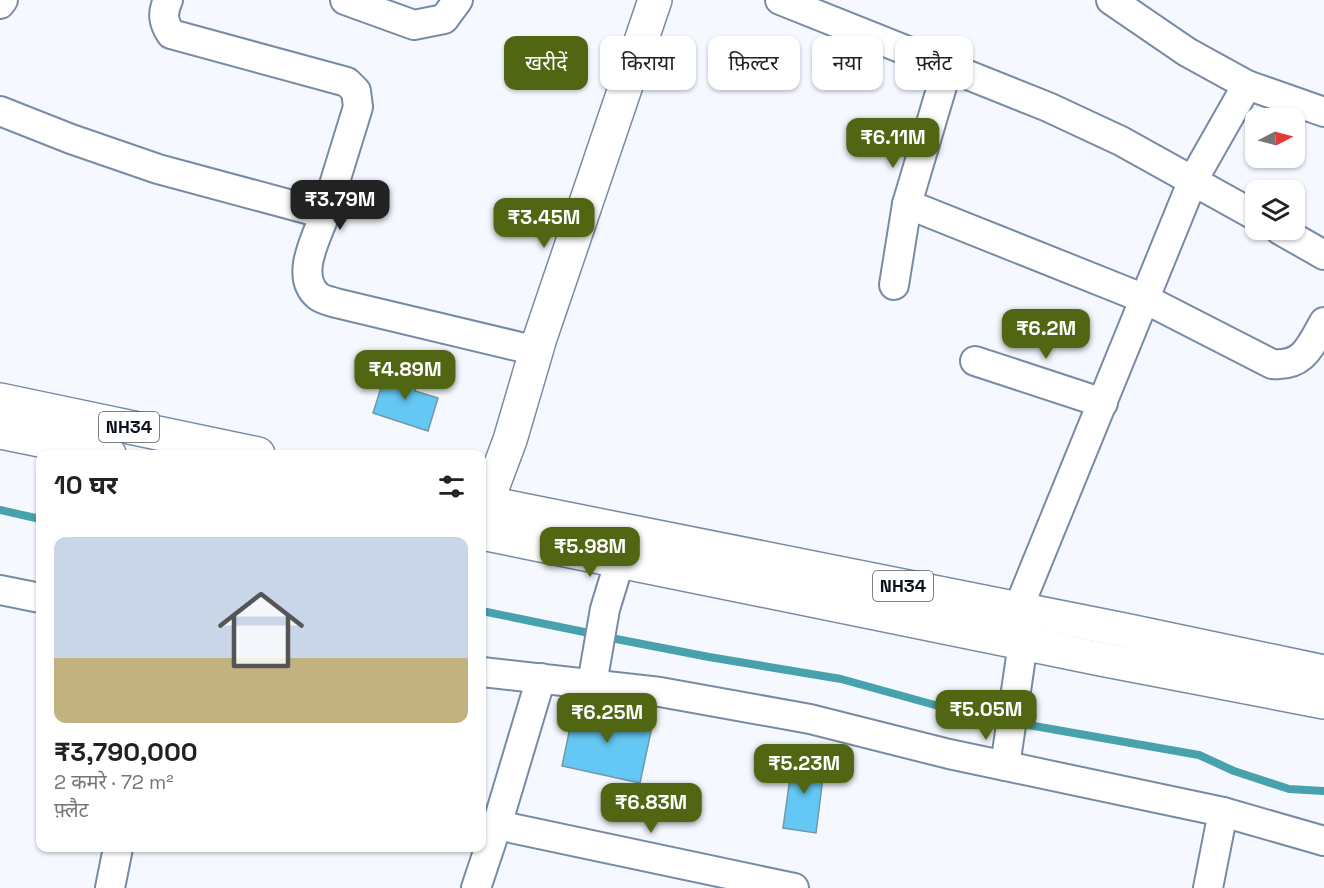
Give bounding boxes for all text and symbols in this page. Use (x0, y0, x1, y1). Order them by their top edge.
chip: खरीदें (504, 36, 588, 90)
chip: किराया (600, 36, 696, 90)
chip: फ़िल्टर (708, 36, 800, 90)
chip: नया (812, 36, 883, 90)
chip: फ़्लैट (895, 36, 973, 90)
north arrow (1245, 108, 1305, 168)
map controls (1245, 108, 1305, 240)
pin: ₹6.11M (844, 118, 942, 169)
text: ₹6.11M (860, 124, 926, 150)
pin: ₹3.79M (291, 180, 389, 231)
button: layers (1245, 180, 1305, 240)
text: ₹3.79M (305, 186, 375, 212)
pin: ₹3.45M (495, 198, 593, 249)
text: ₹3.45M (508, 204, 580, 230)
pin: ₹6.2M (1004, 309, 1088, 360)
text: ₹6.2M (1016, 315, 1076, 341)
pin: ₹4.89M (356, 350, 454, 401)
text: ₹4.89M (368, 356, 442, 382)
road number: NH34 (99, 412, 159, 442)
text: 10 घर (54, 468, 118, 502)
icon: filters (435, 470, 468, 503)
pin: ₹5.98M (541, 527, 639, 578)
text: ₹5.98M (554, 533, 626, 559)
road number: NH34 (873, 571, 933, 601)
icon: home (207, 576, 315, 684)
pin: ₹5.05M (937, 690, 1035, 741)
pin: ₹6.25M (558, 693, 656, 744)
text: ₹5.05M (950, 696, 1022, 722)
text: ₹6.25M (571, 699, 643, 725)
text: ₹3,790,000 (54, 735, 198, 769)
pin: ₹5.23M (755, 744, 853, 795)
text: ₹5.23M (768, 750, 840, 776)
text: 2 कमरे · 72 m² (54, 769, 174, 795)
pin: ₹6.83M (602, 783, 700, 834)
text: ₹6.83M (615, 789, 687, 815)
text: फ़्लैट (54, 797, 89, 823)

